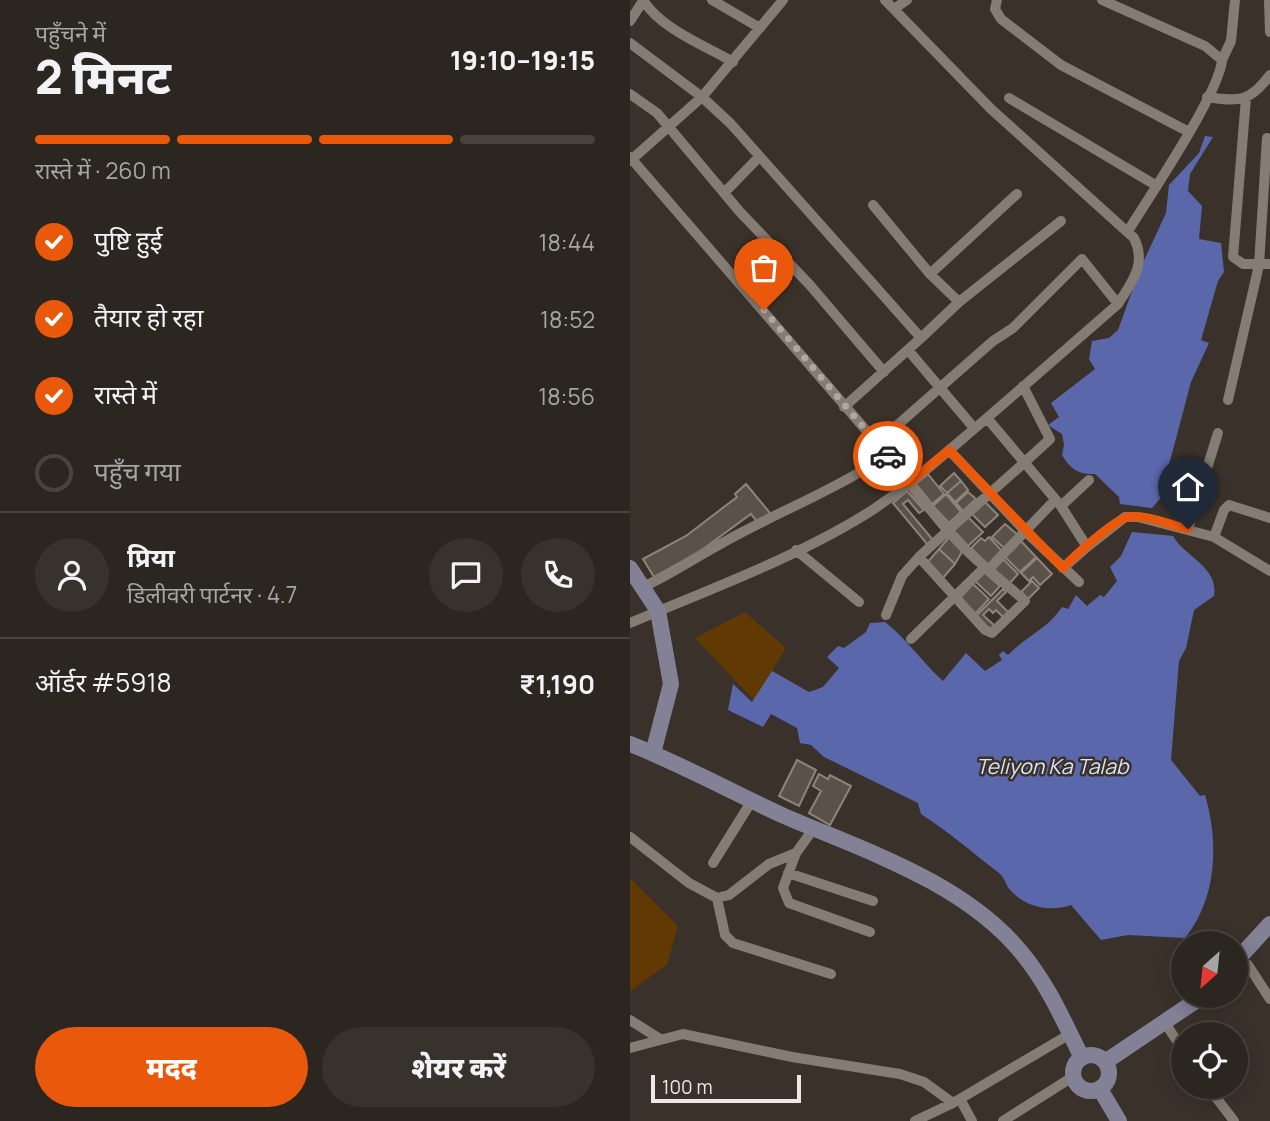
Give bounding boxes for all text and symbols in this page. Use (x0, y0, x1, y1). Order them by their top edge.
text: पहुँचने में (35, 17, 106, 49)
text: 19:10–19:15 (450, 42, 595, 78)
text: 2 मिनट (35, 45, 171, 108)
text: रास्ते में · 260 m (35, 154, 171, 186)
text: पुष्टि हुई (94, 222, 162, 258)
icon: check (35, 223, 73, 261)
text: 18:44 (538, 226, 595, 258)
pin (734, 238, 794, 310)
icon: bag (745, 249, 783, 287)
text: तैयार हो रहा (94, 299, 203, 335)
icon: check (35, 300, 73, 338)
text: 18:52 (540, 303, 595, 335)
text: रास्ते में (94, 376, 157, 412)
icon: check (35, 377, 73, 415)
text: 18:56 (538, 380, 595, 412)
courier (853, 421, 923, 491)
icon: car (869, 437, 907, 475)
text: पहुँच गया (94, 453, 181, 489)
pin (1158, 457, 1218, 529)
icon: home (1169, 468, 1207, 506)
button: person (35, 538, 109, 612)
button: chat (429, 538, 503, 612)
button: phone (521, 538, 595, 612)
text: प्रिया (127, 539, 175, 575)
text: डिलीवरी पार्टनर · 4.7 (127, 578, 297, 610)
text: ऑर्डर #5918 (35, 664, 172, 700)
text: ₹1,190 (519, 666, 595, 702)
water label: Teliyon Ka Talab (976, 752, 1130, 780)
north arrow (1171, 931, 1248, 1008)
map controls (1171, 931, 1248, 1099)
button: locate (1171, 1022, 1248, 1099)
button: मदद (35, 1027, 308, 1107)
button: शेयर करें (322, 1027, 595, 1107)
scale bar (651, 1072, 802, 1104)
text: 100 m (662, 1074, 713, 1100)

